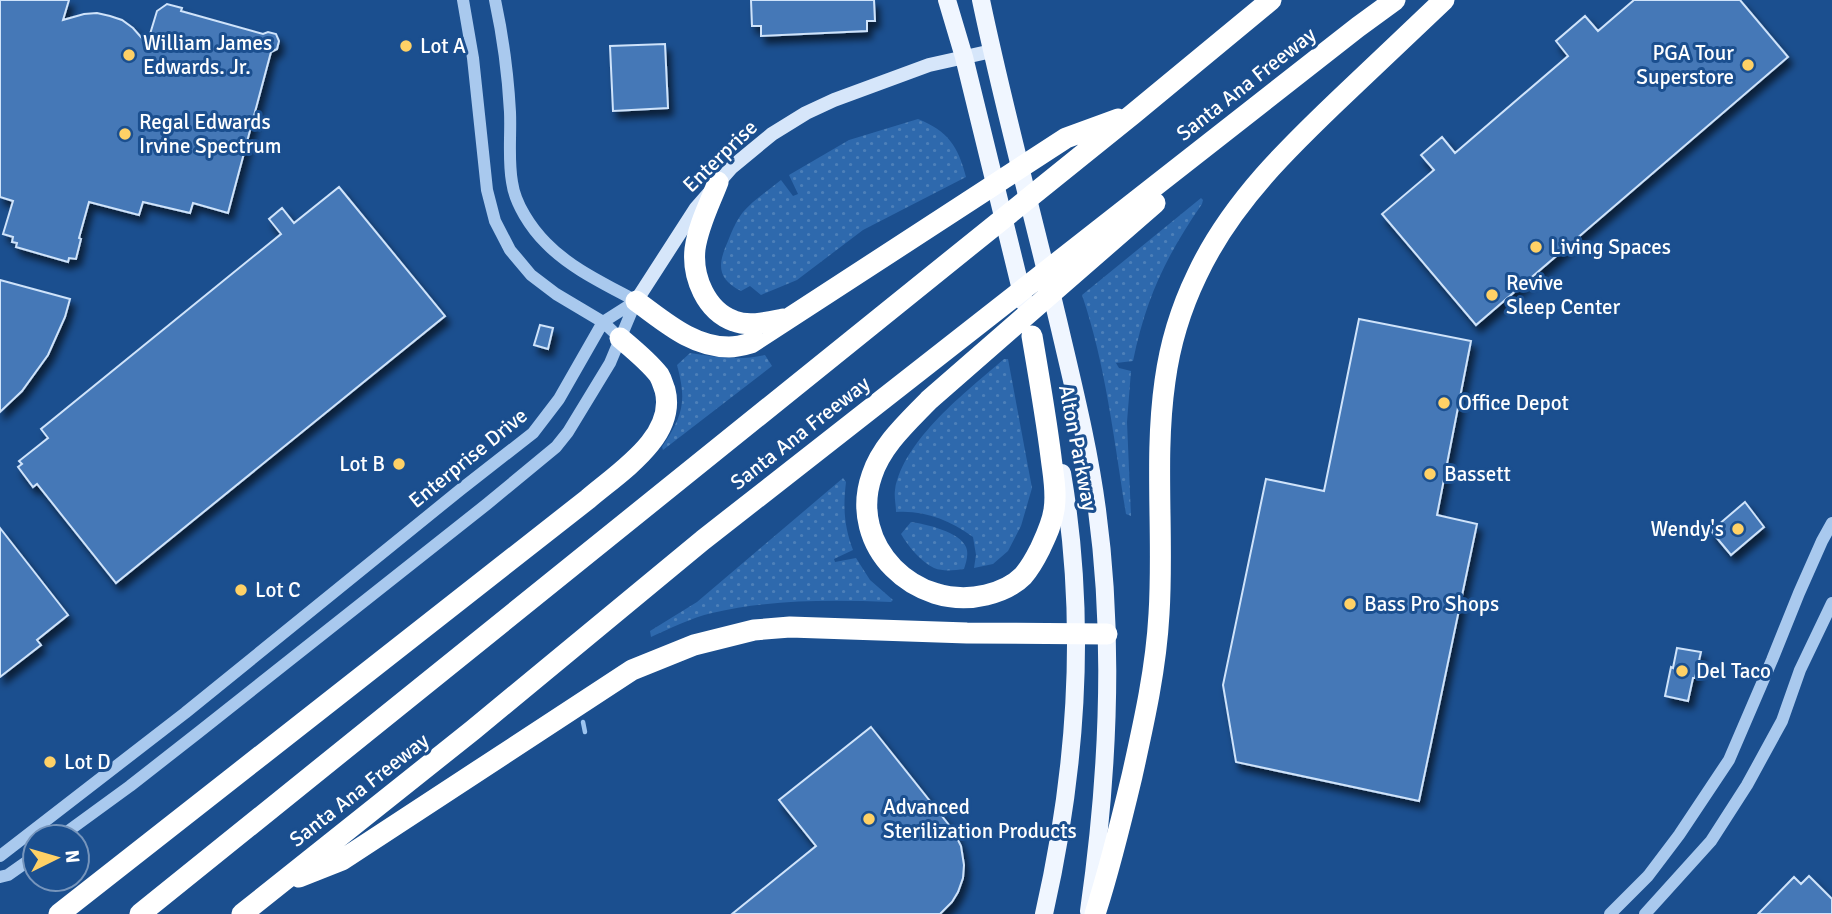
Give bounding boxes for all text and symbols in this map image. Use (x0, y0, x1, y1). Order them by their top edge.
street label: Santa Ana Freeway (1171, 21, 1321, 146)
place label: William James Edwards. Jr. (143, 30, 272, 80)
place label: Lot A (420, 33, 466, 59)
marker: Lot A (398, 38, 414, 54)
place label: PGA Tour Superstore (1636, 40, 1734, 90)
marker: William James Edwards. Jr. (121, 47, 137, 63)
marker: PGA Tour Superstore (1740, 57, 1756, 73)
place label: Regal Edwards Irvine Spectrum (139, 109, 282, 159)
street label: Enterprise (677, 114, 763, 198)
marker: Regal Edwards Irvine Spectrum (117, 126, 133, 142)
place label: Living Spaces (1550, 234, 1671, 260)
marker: Living Spaces (1528, 239, 1544, 255)
place label: Revive Sleep Center (1506, 270, 1621, 320)
marker: Revive Sleep Center (1484, 287, 1500, 303)
street label: Santa Ana Freeway (725, 370, 875, 495)
street label: Alton Parkway (1053, 383, 1103, 514)
place label: Office Depot (1458, 390, 1569, 416)
marker: Office Depot (1436, 395, 1452, 411)
street label: Enterprise Drive (404, 402, 532, 514)
place label: Lot B (339, 451, 385, 477)
marker: Lot B (391, 456, 407, 472)
place label: Bassett (1444, 461, 1511, 487)
marker: Bassett (1422, 466, 1438, 482)
place label: Wendy's (1651, 516, 1724, 542)
marker: Wendy's (1730, 521, 1746, 537)
place label: Lot C (255, 577, 301, 603)
marker: Lot C (233, 582, 249, 598)
place label: Bass Pro Shops (1364, 591, 1499, 617)
marker: Bass Pro Shops (1342, 596, 1358, 612)
place label: Del Taco (1696, 658, 1771, 684)
marker: Del Taco (1674, 663, 1690, 679)
street label: Santa Ana Freeway (284, 727, 434, 852)
place label: Lot D (64, 749, 111, 775)
marker: Lot D (42, 754, 58, 770)
place label: Advanced Sterilization Products (883, 794, 1077, 844)
marker: Advanced Sterilization Products (861, 811, 877, 827)
north arrow (21, 823, 91, 893)
text: N (59, 849, 84, 864)

